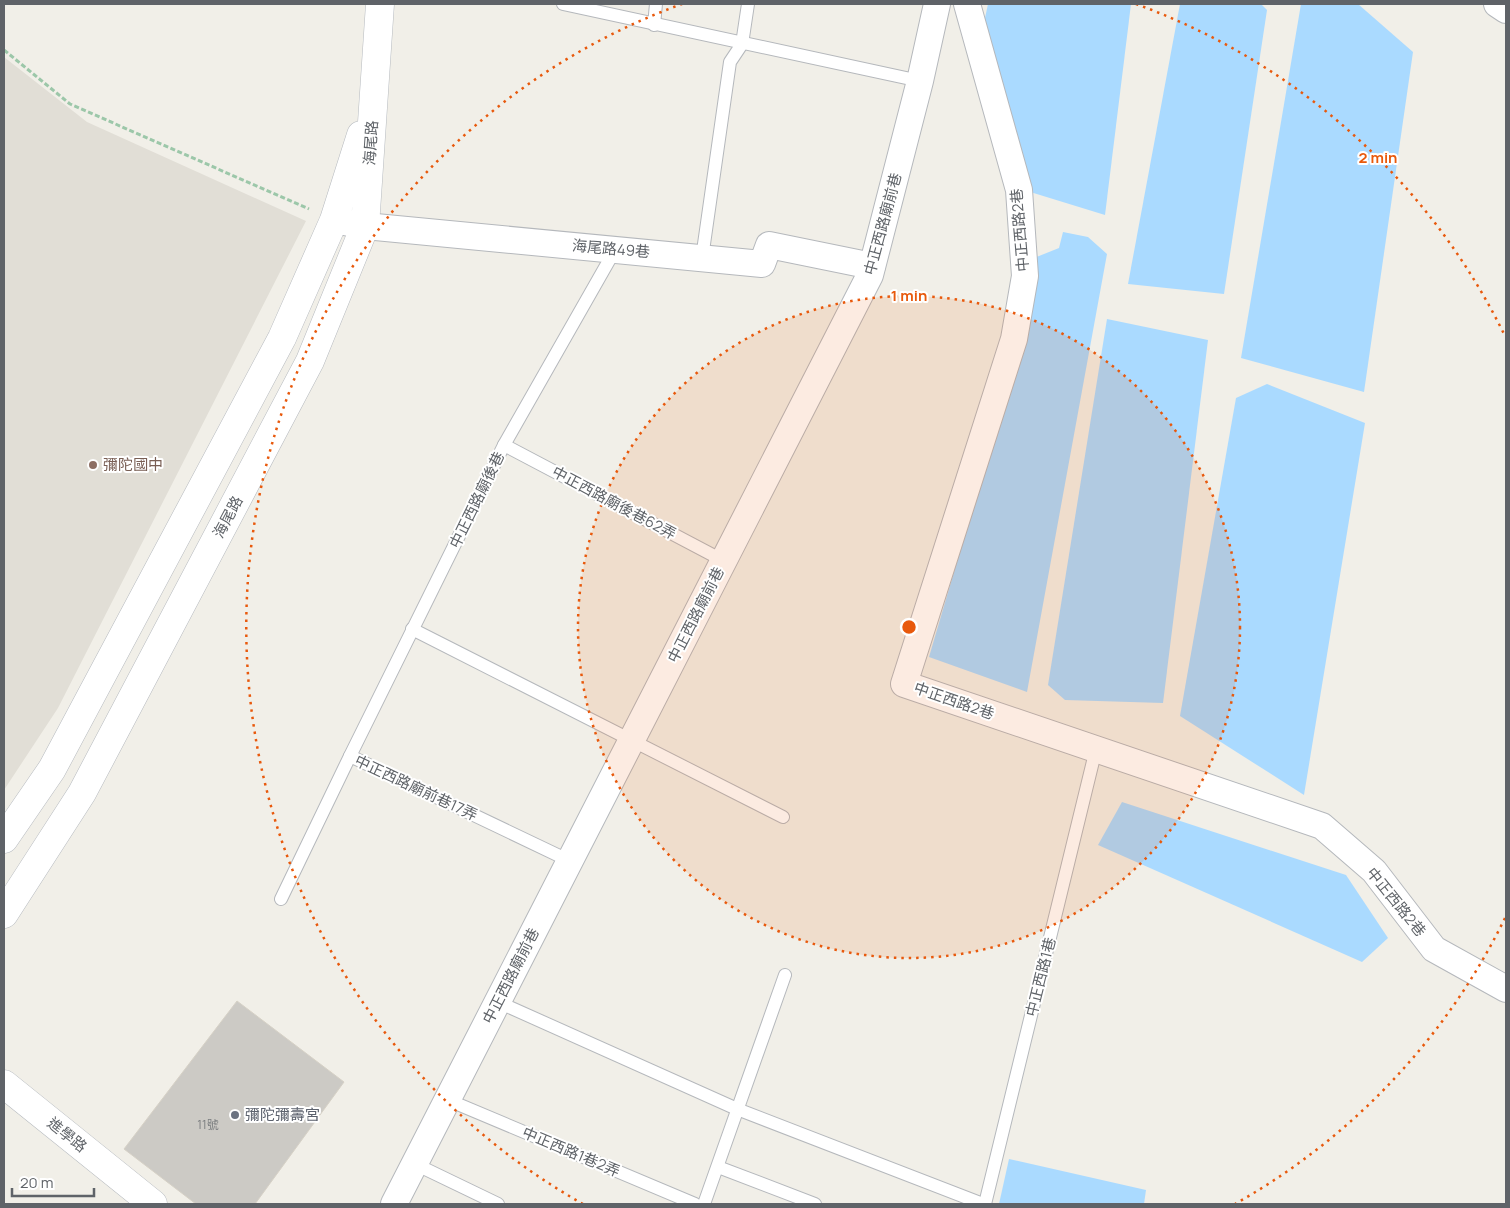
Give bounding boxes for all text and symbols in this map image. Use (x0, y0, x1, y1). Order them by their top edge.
street label: 海尾路 (358, 120, 383, 166)
text: 2 min (1358, 147, 1398, 168)
street label: 中正西路廟前巷 (859, 170, 906, 277)
street label: 中正西路2巷 (1005, 188, 1034, 273)
street label: 海尾路49巷 (571, 235, 651, 262)
text: 1 min (891, 285, 927, 306)
street label: 中正西路廟後巷 (444, 448, 509, 552)
place label: 彌陀國中 (103, 454, 163, 475)
marker: 彌陀國中 (87, 459, 99, 471)
street label: 中正西路廟後巷62弄 (548, 461, 680, 544)
street label: 海尾路 (208, 492, 247, 542)
street label: 中正西路廟前巷 (662, 563, 729, 666)
centre of rings (900, 618, 918, 636)
street label: 中正西路2巷 (911, 677, 997, 724)
street label: 中正西路廟前巷17弄 (351, 750, 481, 825)
street label: 中正西路2巷 (1362, 863, 1431, 941)
street label: 中正西路廟前巷 (477, 924, 544, 1027)
street label: 中正西路1巷 (1021, 935, 1060, 1019)
place label: 彌陀彌壽宮 (245, 1104, 320, 1125)
marker: 彌陀彌壽宮 (229, 1109, 241, 1121)
street label: 進學路 (43, 1112, 91, 1157)
house number: 11號 (197, 1116, 219, 1133)
street label: 中正西路1巷2弄 (519, 1121, 623, 1182)
scale bar (12, 1166, 95, 1198)
text: 20 m (20, 1172, 53, 1193)

